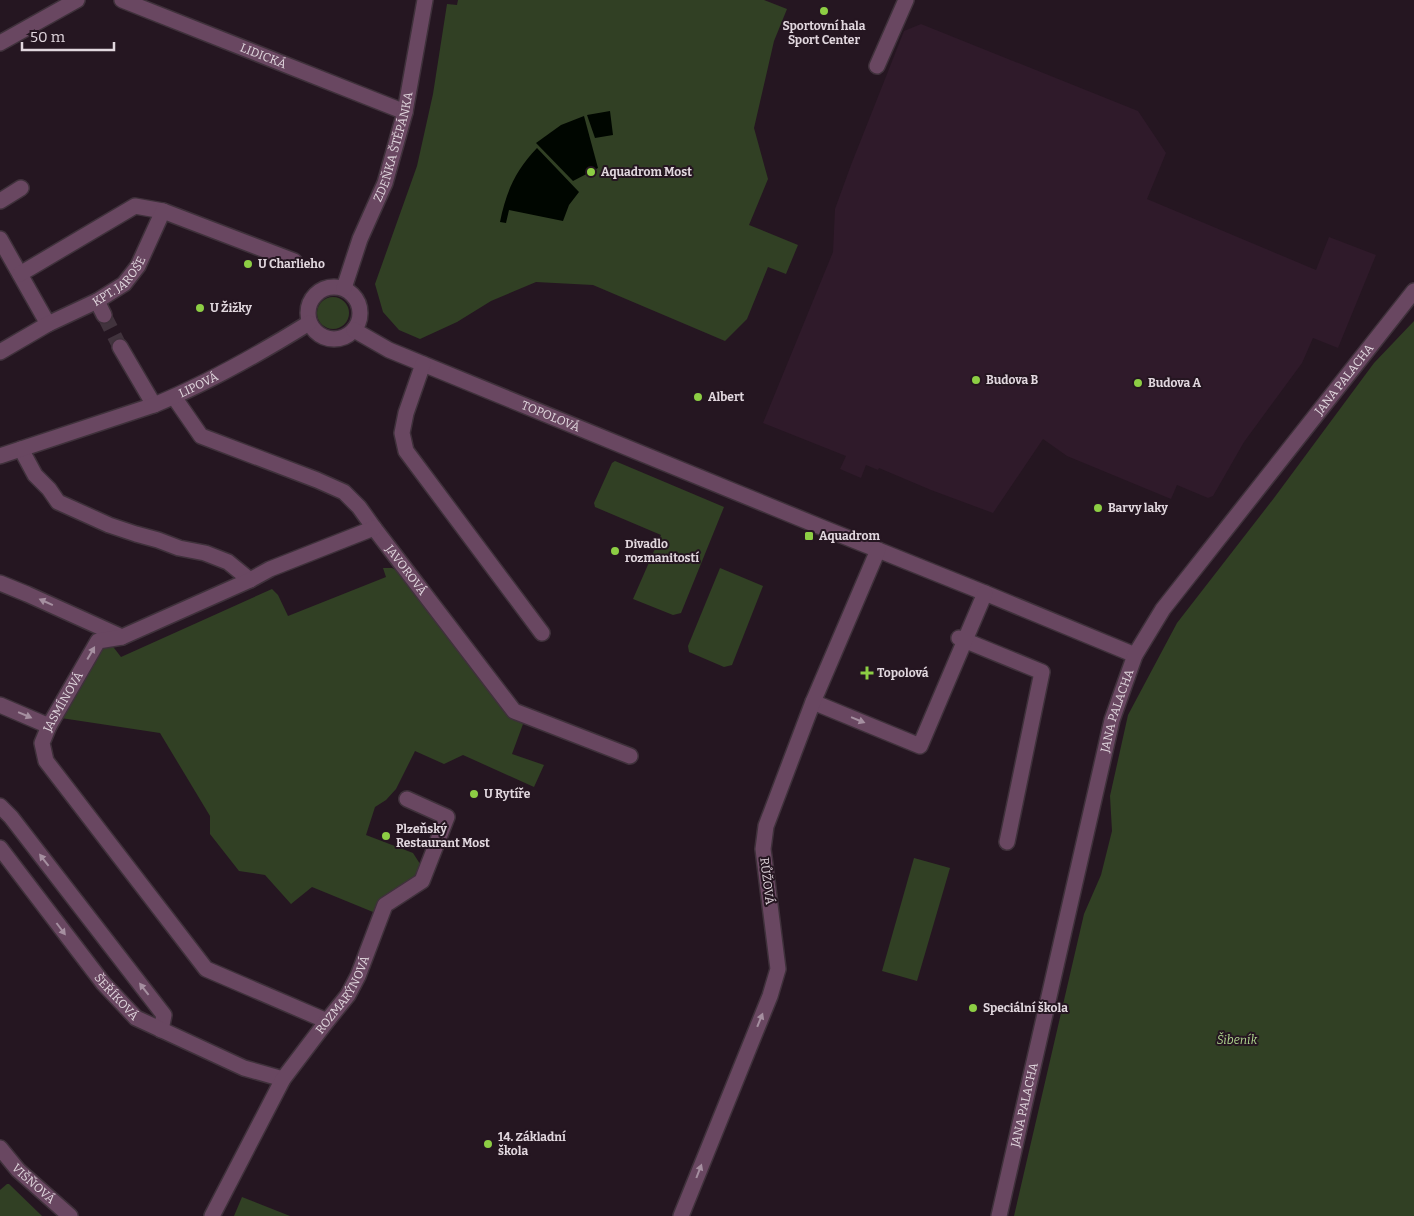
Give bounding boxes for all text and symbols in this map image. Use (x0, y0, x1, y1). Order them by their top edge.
marker: Sportovní hala Sport Center (818, 5, 830, 17)
place label: Sportovní hala Sport Center (783, 19, 866, 47)
scale bar (22, 20, 115, 52)
text: 50 m (30, 28, 66, 46)
street label: LIDICKÁ (238, 41, 289, 72)
street label: ZDEŇKA ŠTĚPÁNKA (370, 90, 416, 204)
place label: Aquadrom Most (601, 165, 692, 179)
marker: Aquadrom Most (585, 166, 597, 178)
street label: KPT. JAROŠE (90, 254, 148, 309)
place label: U Charlieho (258, 257, 325, 271)
marker: U Charlieho (242, 258, 254, 270)
place label: U Žižky (210, 300, 252, 315)
marker: U Žižky (194, 302, 206, 314)
street label: JANA PALACHA (1311, 341, 1377, 418)
street label: LIPOVÁ (177, 368, 221, 400)
place label: Budova B (986, 373, 1038, 387)
marker: Budova B (970, 374, 982, 386)
place label: Budova A (1148, 376, 1201, 390)
marker: Budova A (1132, 377, 1144, 389)
place label: Albert (708, 390, 745, 404)
marker: Albert (692, 391, 704, 403)
street label: TOPOLOVÁ (519, 398, 583, 435)
place label: Barvy laky (1108, 501, 1168, 515)
marker: Barvy laky (1092, 502, 1104, 514)
place label: Aquadrom (819, 529, 880, 543)
marker: Aquadrom (803, 530, 815, 542)
place label: Divadlo rozmanitostí (625, 537, 699, 565)
street label: JAVOROVÁ (382, 541, 431, 598)
marker: Divadlo rozmanitostí (609, 545, 621, 557)
one-way arrow (39, 598, 53, 606)
one-way arrow (87, 647, 96, 660)
place label: Topolová (877, 666, 929, 680)
marker: Topolová (861, 667, 873, 679)
street label: JANA PALACHA (1098, 667, 1137, 755)
street label: JASMÍNOVÁ (40, 668, 86, 735)
one-way arrow (18, 712, 32, 720)
one-way arrow (851, 717, 865, 725)
place label: U Rytíře (484, 787, 531, 801)
marker: U Rytíře (468, 788, 480, 800)
place label: Plzeňský Restaurant Most (396, 822, 490, 850)
marker: Plzeňský Restaurant Most (380, 830, 392, 842)
one-way arrow (39, 854, 50, 867)
street label: RŮŽOVÁ (757, 856, 778, 906)
one-way arrow (56, 922, 67, 935)
street label: ROZMARÝNOVÁ (313, 953, 372, 1037)
street label: ŠEŘÍKOVÁ (91, 970, 142, 1023)
one-way arrow (139, 982, 149, 996)
place label: Speciální škola (983, 1001, 1068, 1015)
marker: Speciální škola (967, 1002, 979, 1014)
one-way arrow (756, 1012, 764, 1027)
park label: Šibeník (1217, 1032, 1258, 1047)
street label: JANA PALACHA (1008, 1061, 1041, 1149)
place label: 14. Základní škola (498, 1130, 566, 1158)
marker: 14. Základní škola (482, 1138, 494, 1150)
street label: VIŠŇOVÁ (9, 1161, 59, 1207)
one-way arrow (695, 1163, 703, 1178)

